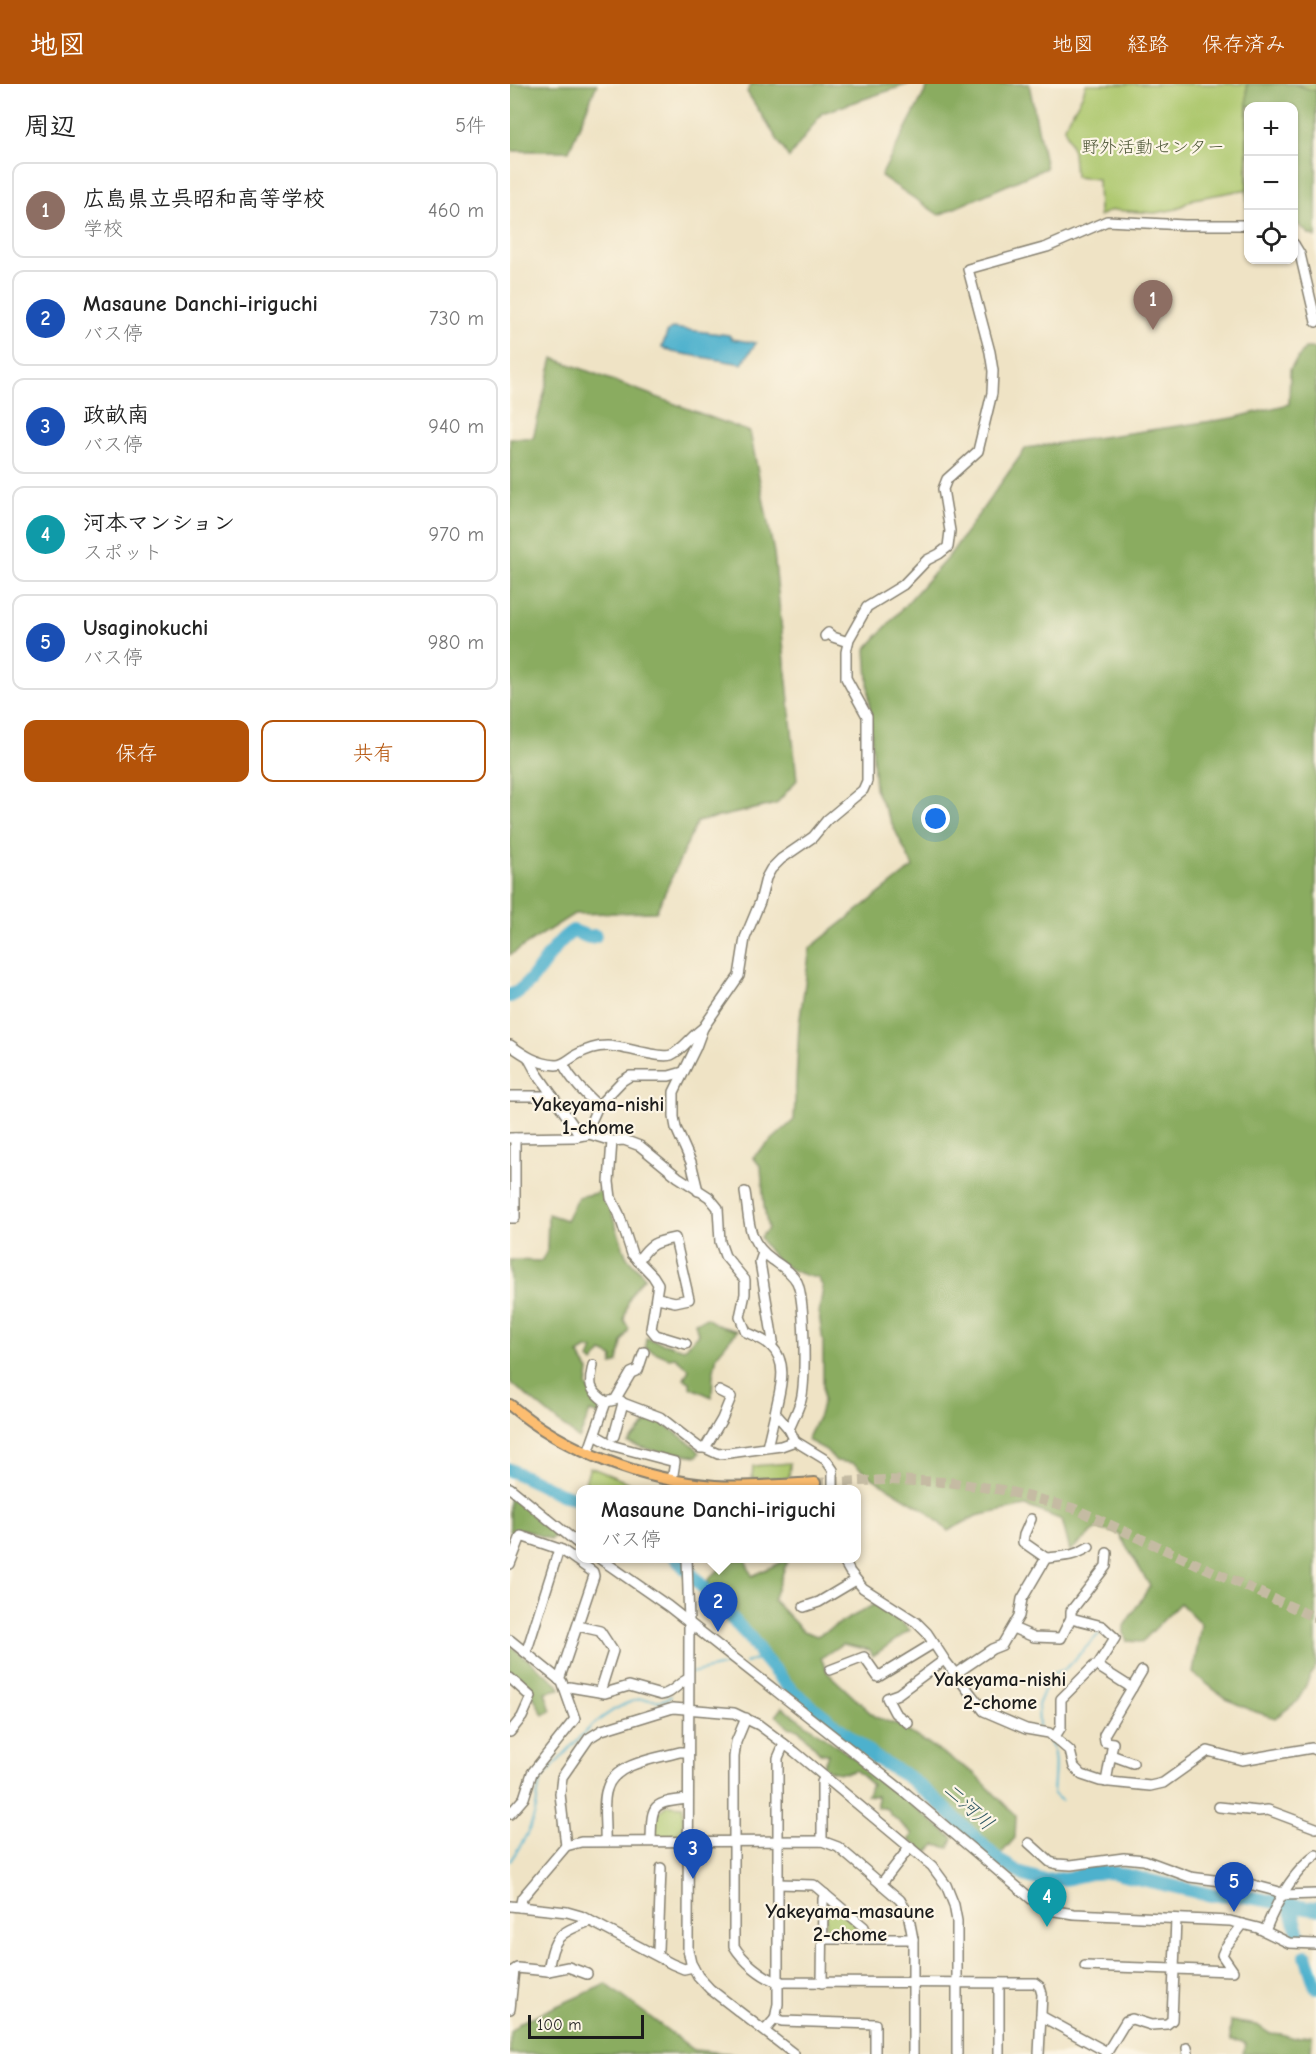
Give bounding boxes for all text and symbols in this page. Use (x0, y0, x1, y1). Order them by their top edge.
text: 地図 (30, 29, 86, 61)
text: 地図 (1052, 32, 1094, 56)
text: 経路 (1127, 32, 1169, 56)
text: 保存済み (1202, 32, 1286, 56)
map controls (1244, 102, 1298, 264)
button: + (1244, 102, 1298, 156)
text: 周辺 (24, 112, 76, 142)
text: 5件 (455, 114, 486, 137)
park label: 野外活動センター (1081, 137, 1225, 158)
button: − (1244, 156, 1298, 210)
text: 広島県立呉昭和高等学校 (83, 186, 325, 212)
text: 1 (42, 199, 49, 222)
text: 460 m (428, 199, 484, 222)
button: locate (1244, 210, 1298, 264)
text: 学校 (83, 217, 123, 240)
pin: 1 (1134, 280, 1172, 330)
text: Masaune Danchi-iriguchi (83, 291, 318, 317)
text: 2 (41, 307, 50, 330)
text: 730 m (429, 307, 484, 330)
text: バス停 (83, 322, 143, 345)
text: 政畝南 (83, 402, 149, 428)
text: 3 (41, 415, 50, 438)
text: 940 m (428, 415, 484, 438)
text: バス停 (83, 433, 143, 456)
text: 河本マンション (83, 510, 235, 536)
text: 4 (41, 523, 50, 546)
text: 970 m (429, 523, 484, 546)
text: スポット (83, 541, 163, 564)
text: Usaginokuchi (83, 615, 208, 641)
text: 5 (40, 631, 51, 654)
text: 980 m (428, 631, 484, 654)
text: バス停 (83, 646, 143, 669)
button: 保存 (24, 720, 249, 782)
button: 共有 (261, 720, 486, 782)
your location (921, 804, 950, 833)
district label: Yakeyama-nishi 1-chome (532, 1093, 664, 1139)
popup (576, 1485, 861, 1563)
text: Masaune Danchi-iriguchi (601, 1497, 836, 1523)
text: バス停 (601, 1528, 661, 1551)
pin: 2 (698, 1582, 738, 1632)
district label: Yakeyama-nishi 2-chome (934, 1668, 1066, 1714)
water label: 二河川 (939, 1778, 999, 1835)
pin: 3 (674, 1830, 712, 1879)
pin: 5 (1214, 1862, 1254, 1912)
pin: 4 (1028, 1878, 1066, 1927)
district label: Yakeyama-masaune 2-chome (766, 1900, 935, 1946)
scale bar (528, 2012, 644, 2040)
text: 100 m (537, 2016, 581, 2034)

